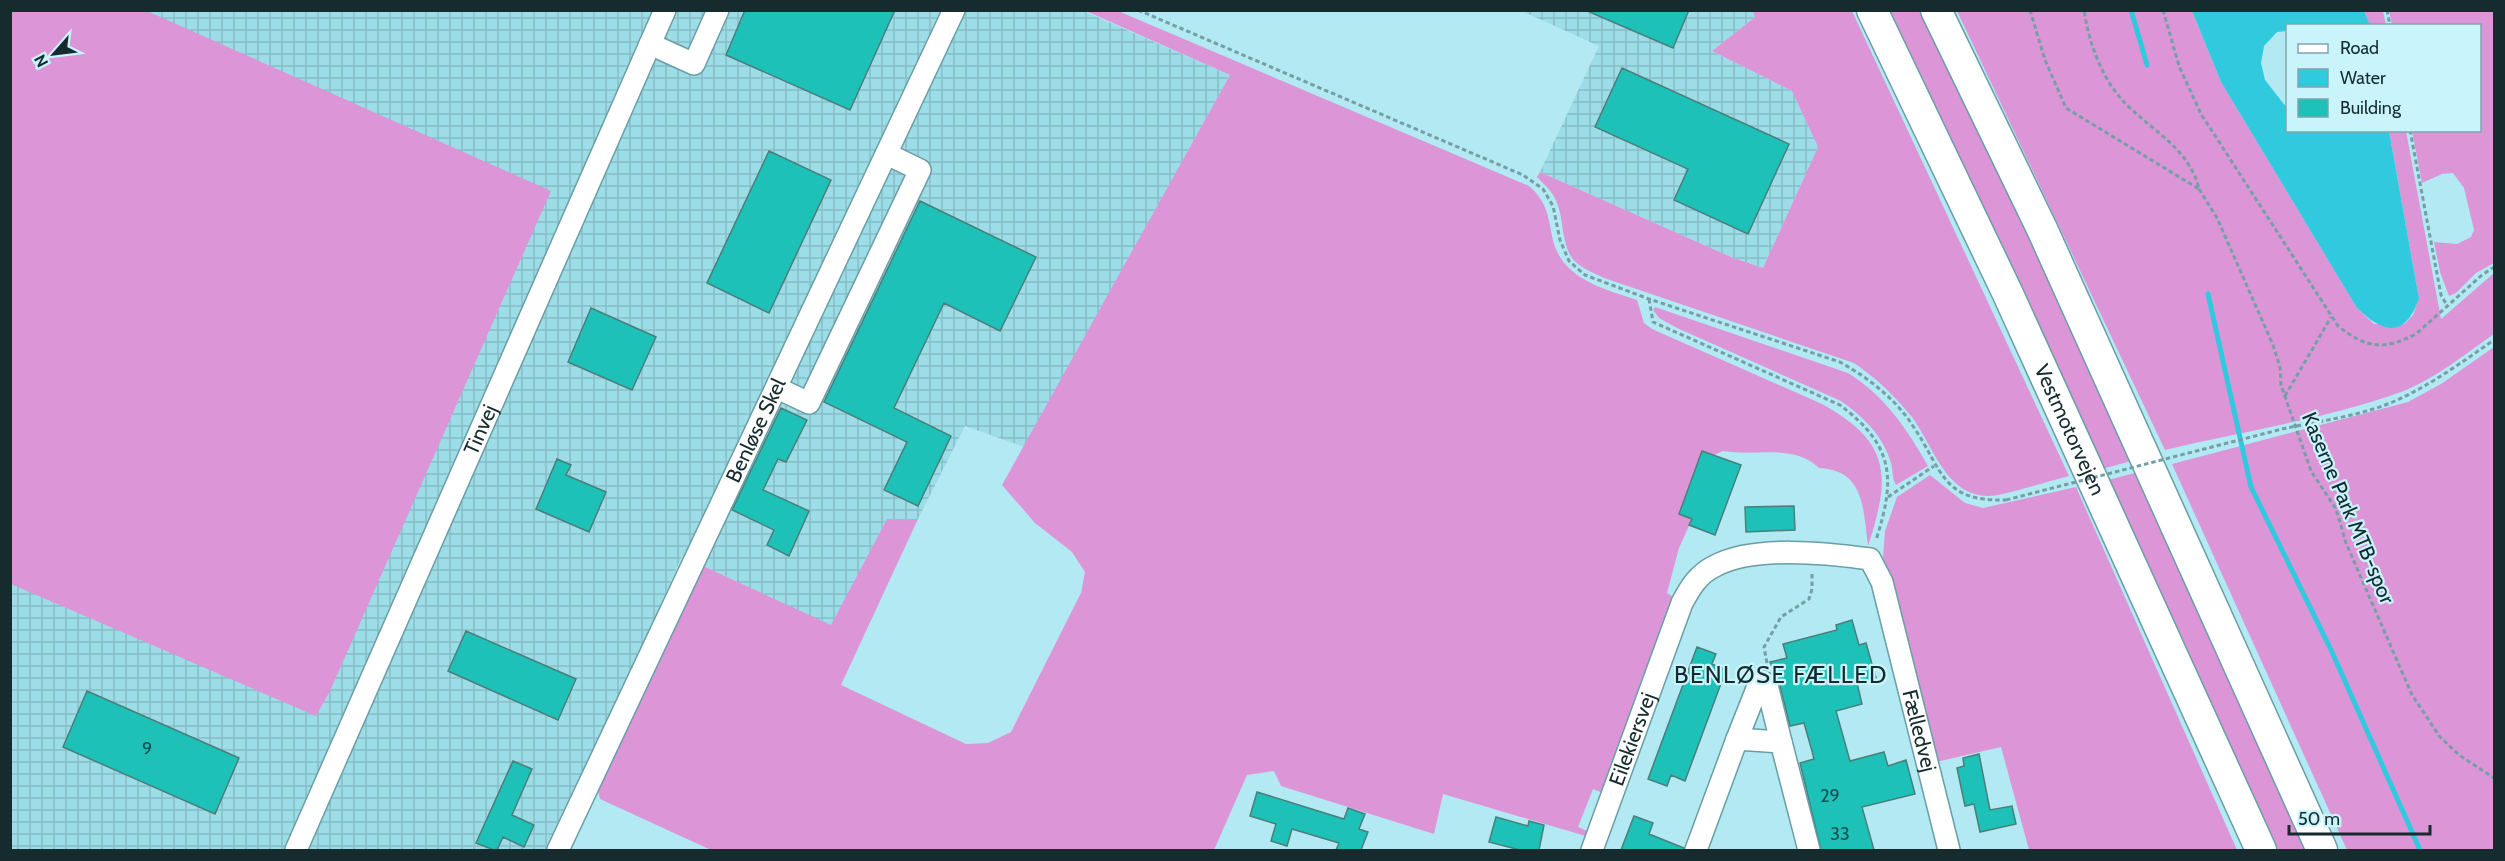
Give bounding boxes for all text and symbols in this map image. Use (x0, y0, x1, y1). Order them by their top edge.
north arrow (24, 24, 84, 84)
legend (2286, 24, 2481, 132)
text: Road (2340, 37, 2379, 59)
text: N (30, 51, 52, 70)
text: Water (2340, 67, 2386, 89)
text: Building (2340, 97, 2402, 119)
street label: Vestmotorvejen (2030, 360, 2111, 499)
street label: Benløse Skel (720, 374, 791, 486)
street label: Tinvej (458, 401, 503, 459)
street label: Kaserne Park MTB-spor (2297, 408, 2400, 608)
district label: BENLØSE FÆLLED (1674, 660, 1888, 689)
street label: Fælledvej (1897, 687, 1942, 775)
street label: Eilekiersvej (1603, 689, 1661, 789)
house number: 9 (142, 738, 152, 760)
house number: 29 (1820, 785, 1840, 807)
scale bar (2289, 798, 2430, 836)
text: 50 m (2298, 808, 2340, 830)
house number: 33 (1830, 823, 1850, 845)

